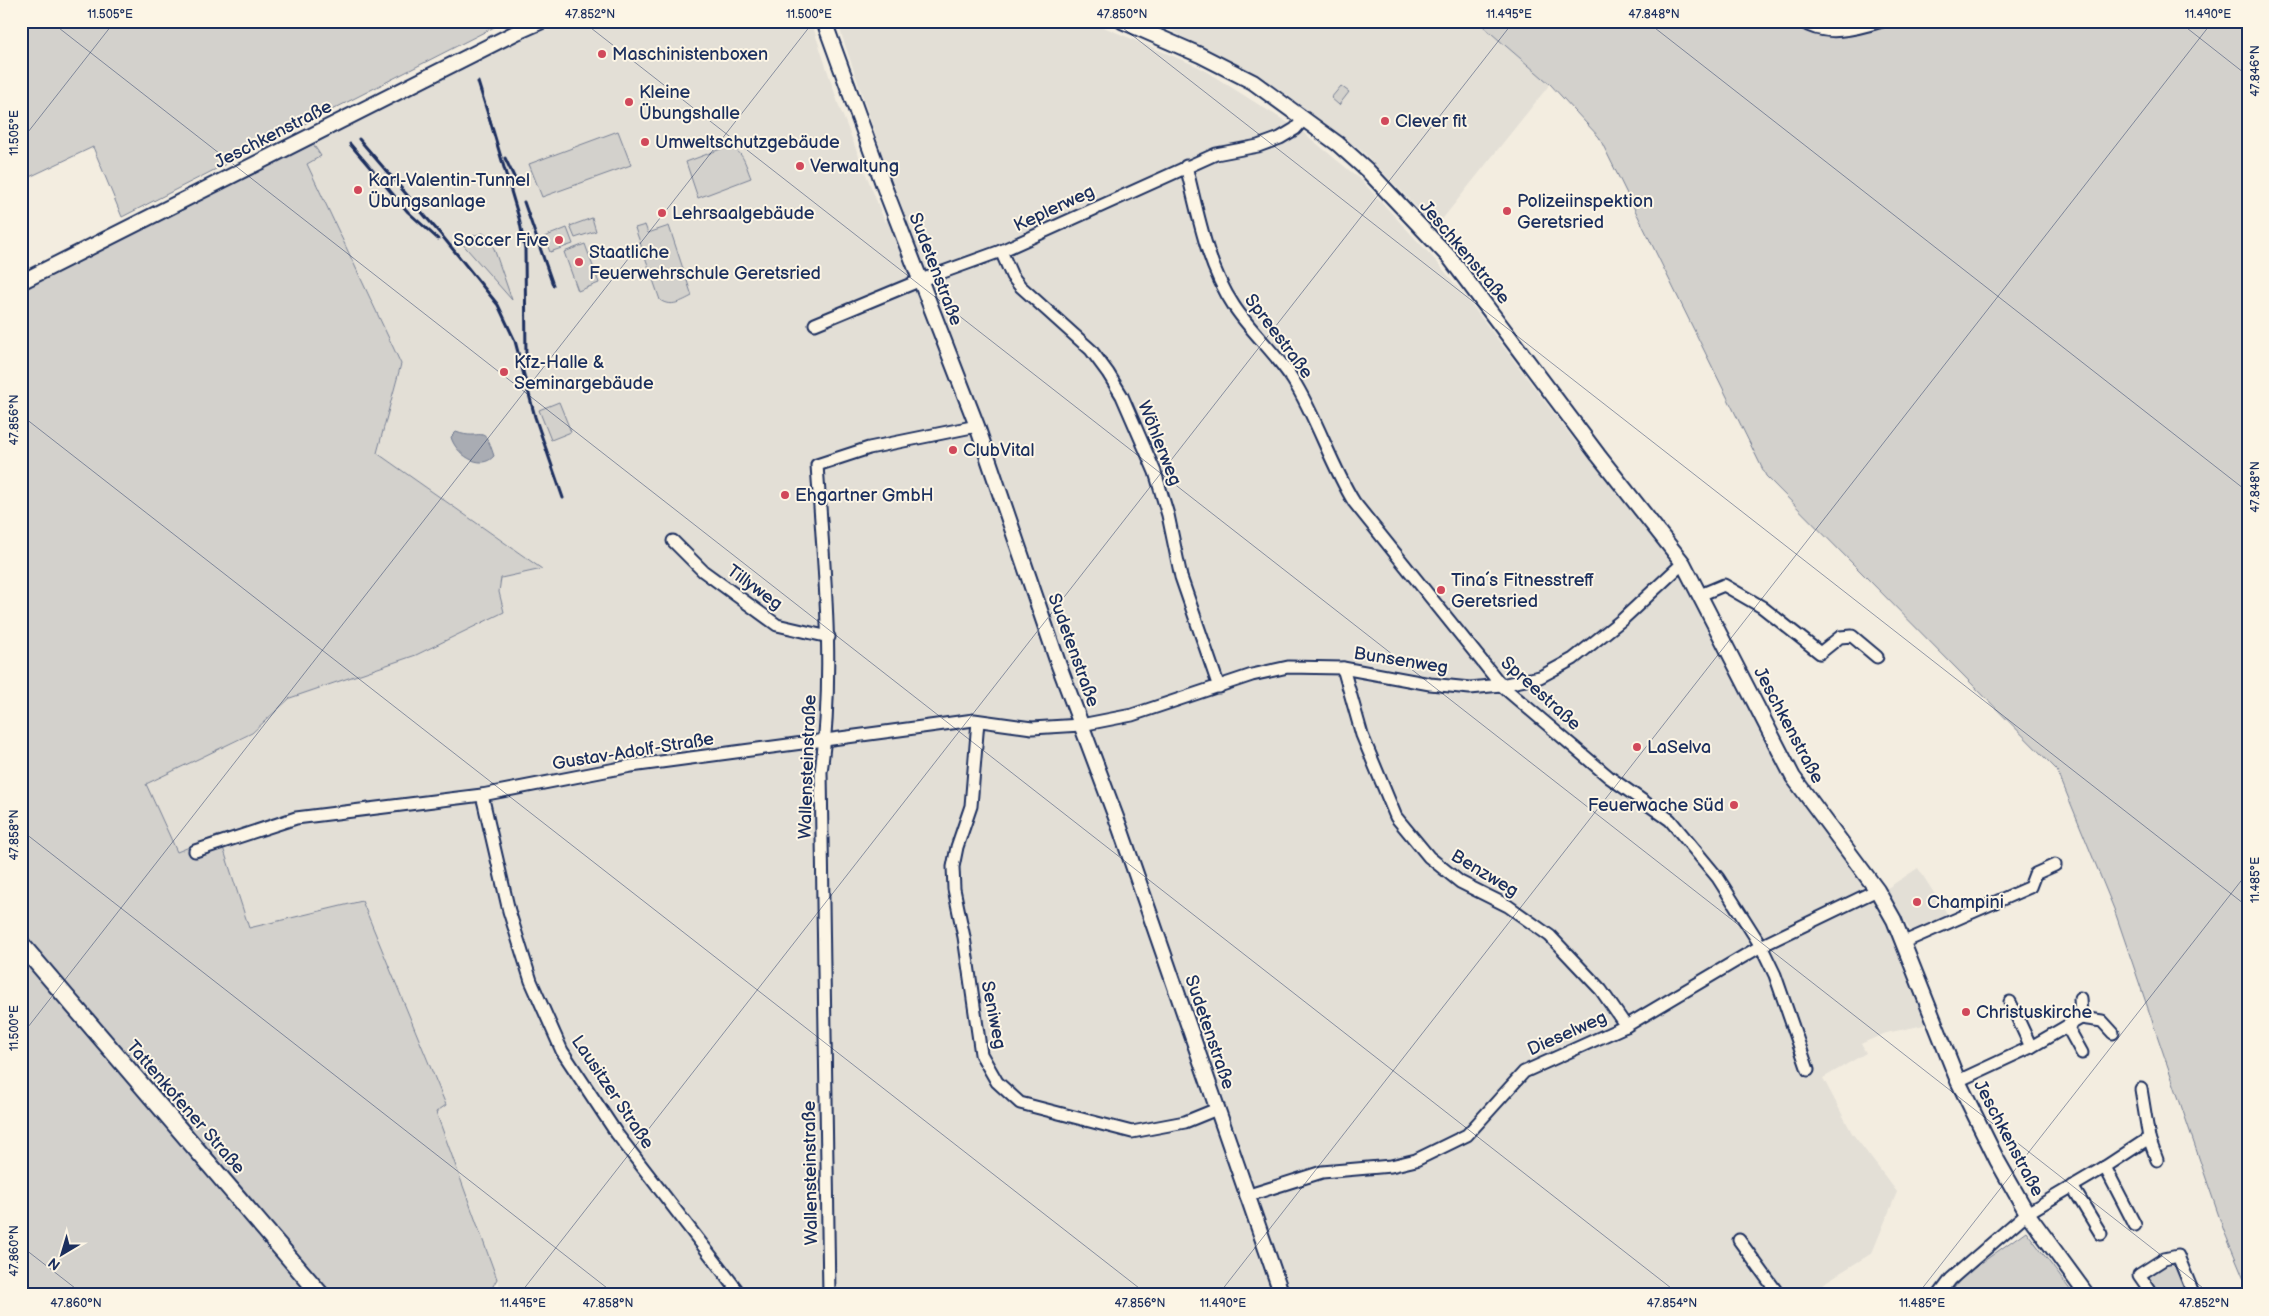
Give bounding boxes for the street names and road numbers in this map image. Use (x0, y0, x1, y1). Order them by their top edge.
street label: Jeschkenstraße (211, 96, 336, 173)
street label: Keplerweg (1011, 181, 1098, 236)
street label: Jeschkenstraße (1415, 196, 1514, 309)
street label: Sudetenstraße (904, 210, 967, 329)
street label: Spreestraße (1240, 290, 1317, 383)
street label: Wöhlerweg (1133, 398, 1186, 489)
street label: Tillyweg (723, 560, 787, 615)
street label: Sudetenstraße (1043, 591, 1104, 710)
street label: Bunsenweg (1352, 643, 1450, 678)
street label: Spreestraße (1496, 652, 1585, 735)
street label: Jeschkenstraße (1749, 663, 1828, 787)
street label: Wallensteinstraße (794, 694, 821, 840)
street label: Gustav-Adolf-Straße (551, 728, 716, 775)
street label: Benzweg (1447, 845, 1522, 902)
street label: Sudetenstraße (1180, 972, 1239, 1092)
street label: Seniweg (977, 979, 1010, 1051)
street label: Dieselweg (1524, 1007, 1610, 1060)
street label: Lausitzer Straße (567, 1032, 658, 1153)
street label: Tattenkofener Straße (122, 1036, 250, 1179)
street label: Jeschkenstraße (1969, 1076, 2048, 1200)
street label: Wallensteinstraße (799, 1100, 822, 1246)

